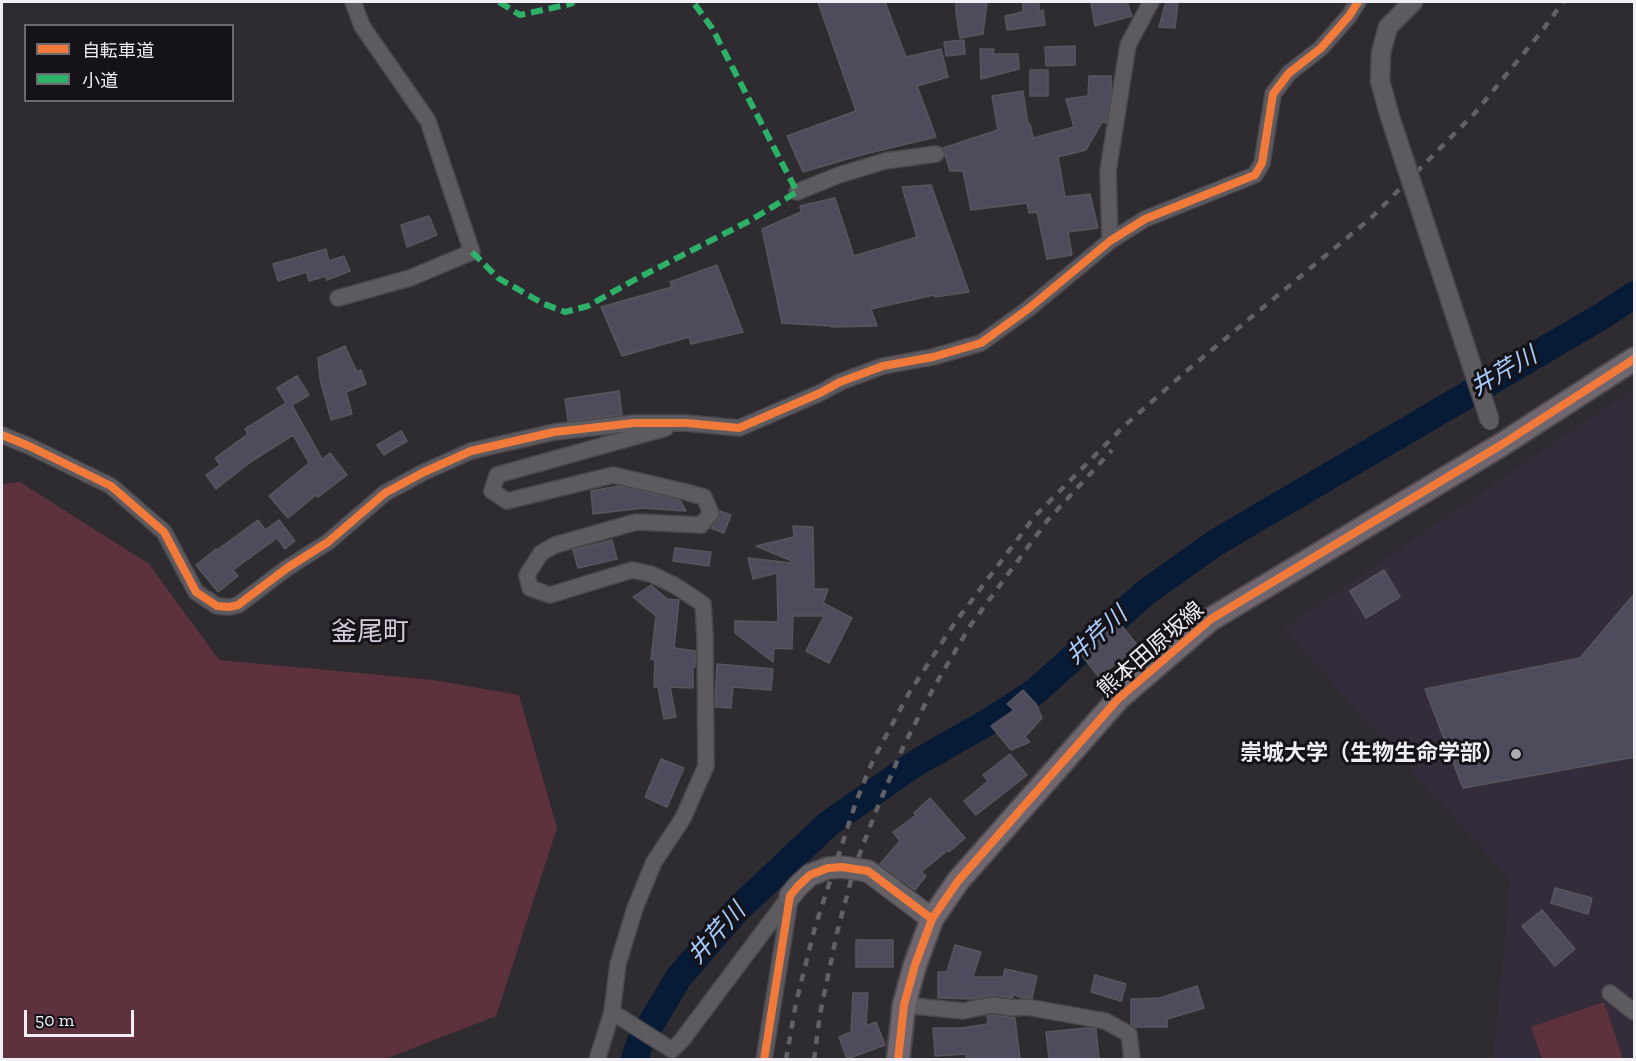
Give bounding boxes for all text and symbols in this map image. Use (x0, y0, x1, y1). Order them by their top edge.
legend (24, 24, 234, 102)
text: 自転車道 (82, 40, 154, 62)
text: 小道 (82, 70, 118, 92)
water label: 井芹川 (1466, 342, 1542, 402)
street label: 熊本田原坂線 (1093, 597, 1209, 703)
water label: 井芹川 (1061, 601, 1133, 671)
district label: 釜尾町 (331, 617, 409, 649)
place label: 崇城大学（生物生命学部） (1240, 741, 1504, 767)
marker: 崇城大学（生物生命学部） (1509, 747, 1523, 761)
water label: 井芹川 (682, 898, 752, 970)
scale bar (27, 998, 136, 1036)
text: 50 m (35, 1009, 74, 1031)

